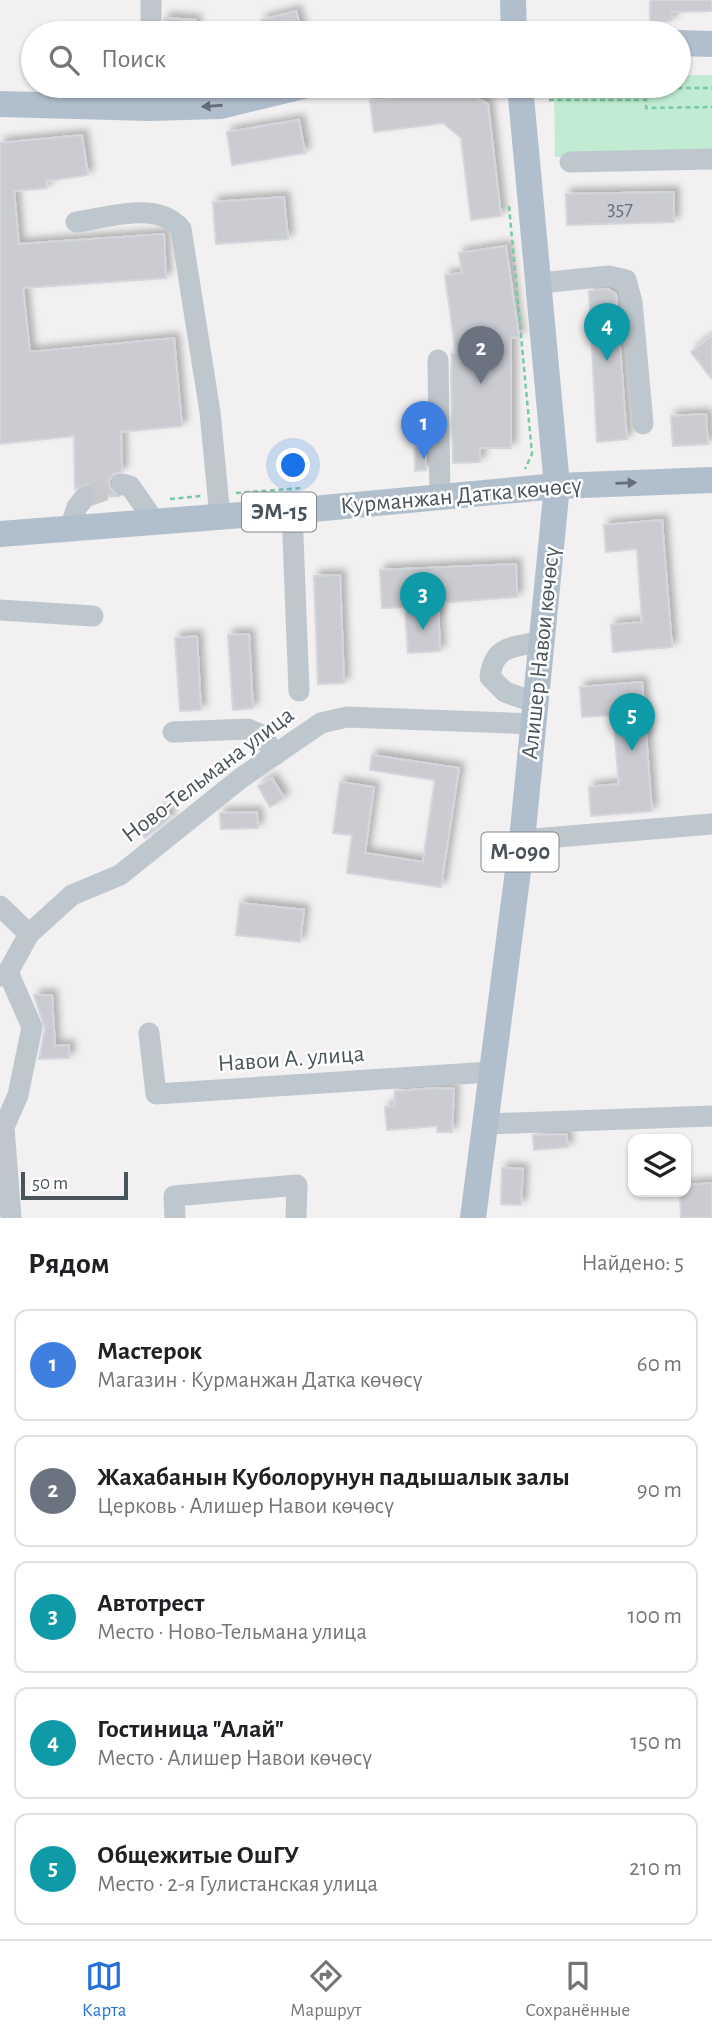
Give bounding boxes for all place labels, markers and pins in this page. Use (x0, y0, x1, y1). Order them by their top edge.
pin: 4 (584, 303, 630, 361)
pin: 2 (458, 326, 504, 384)
pin: 1 (401, 401, 447, 459)
pin: 3 (400, 572, 446, 630)
pin: 5 (609, 693, 655, 751)

